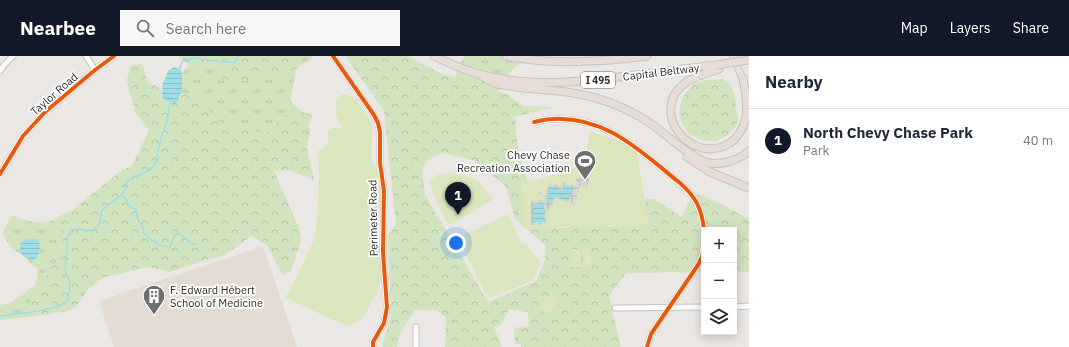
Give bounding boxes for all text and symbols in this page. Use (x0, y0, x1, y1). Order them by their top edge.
search box (120, 10, 400, 46)
text: Nearbee (20, 16, 96, 40)
icon: search (134, 17, 156, 39)
text: Search here (166, 19, 246, 38)
text: Map (901, 19, 928, 37)
text: Layers (950, 19, 991, 37)
text: Share (1013, 19, 1049, 37)
street label: Capital Beltway (622, 60, 700, 84)
street label: Taylor Road (28, 70, 80, 118)
text: Nearby (765, 71, 823, 93)
road number: I 495 (581, 72, 615, 88)
text: North Chevy Chase Park (803, 123, 973, 142)
text: 1 (774, 132, 782, 149)
text: 40 m (1023, 132, 1053, 149)
text: Park (803, 142, 829, 159)
place label: Chevy Chase Recreation Association (457, 148, 570, 175)
sports icon: Chevy Chase Recreation Association (572, 148, 598, 181)
street label: Perimeter Road (365, 180, 381, 256)
pin: 1 (445, 182, 471, 215)
map controls (701, 227, 737, 335)
button: + (701, 227, 737, 263)
your location (446, 233, 466, 253)
button: − (701, 263, 737, 299)
building icon: F. Edward Hébert School of Medicine (141, 283, 167, 316)
place label: F. Edward Hébert School of Medicine (170, 283, 263, 310)
button: layers (701, 299, 737, 335)

